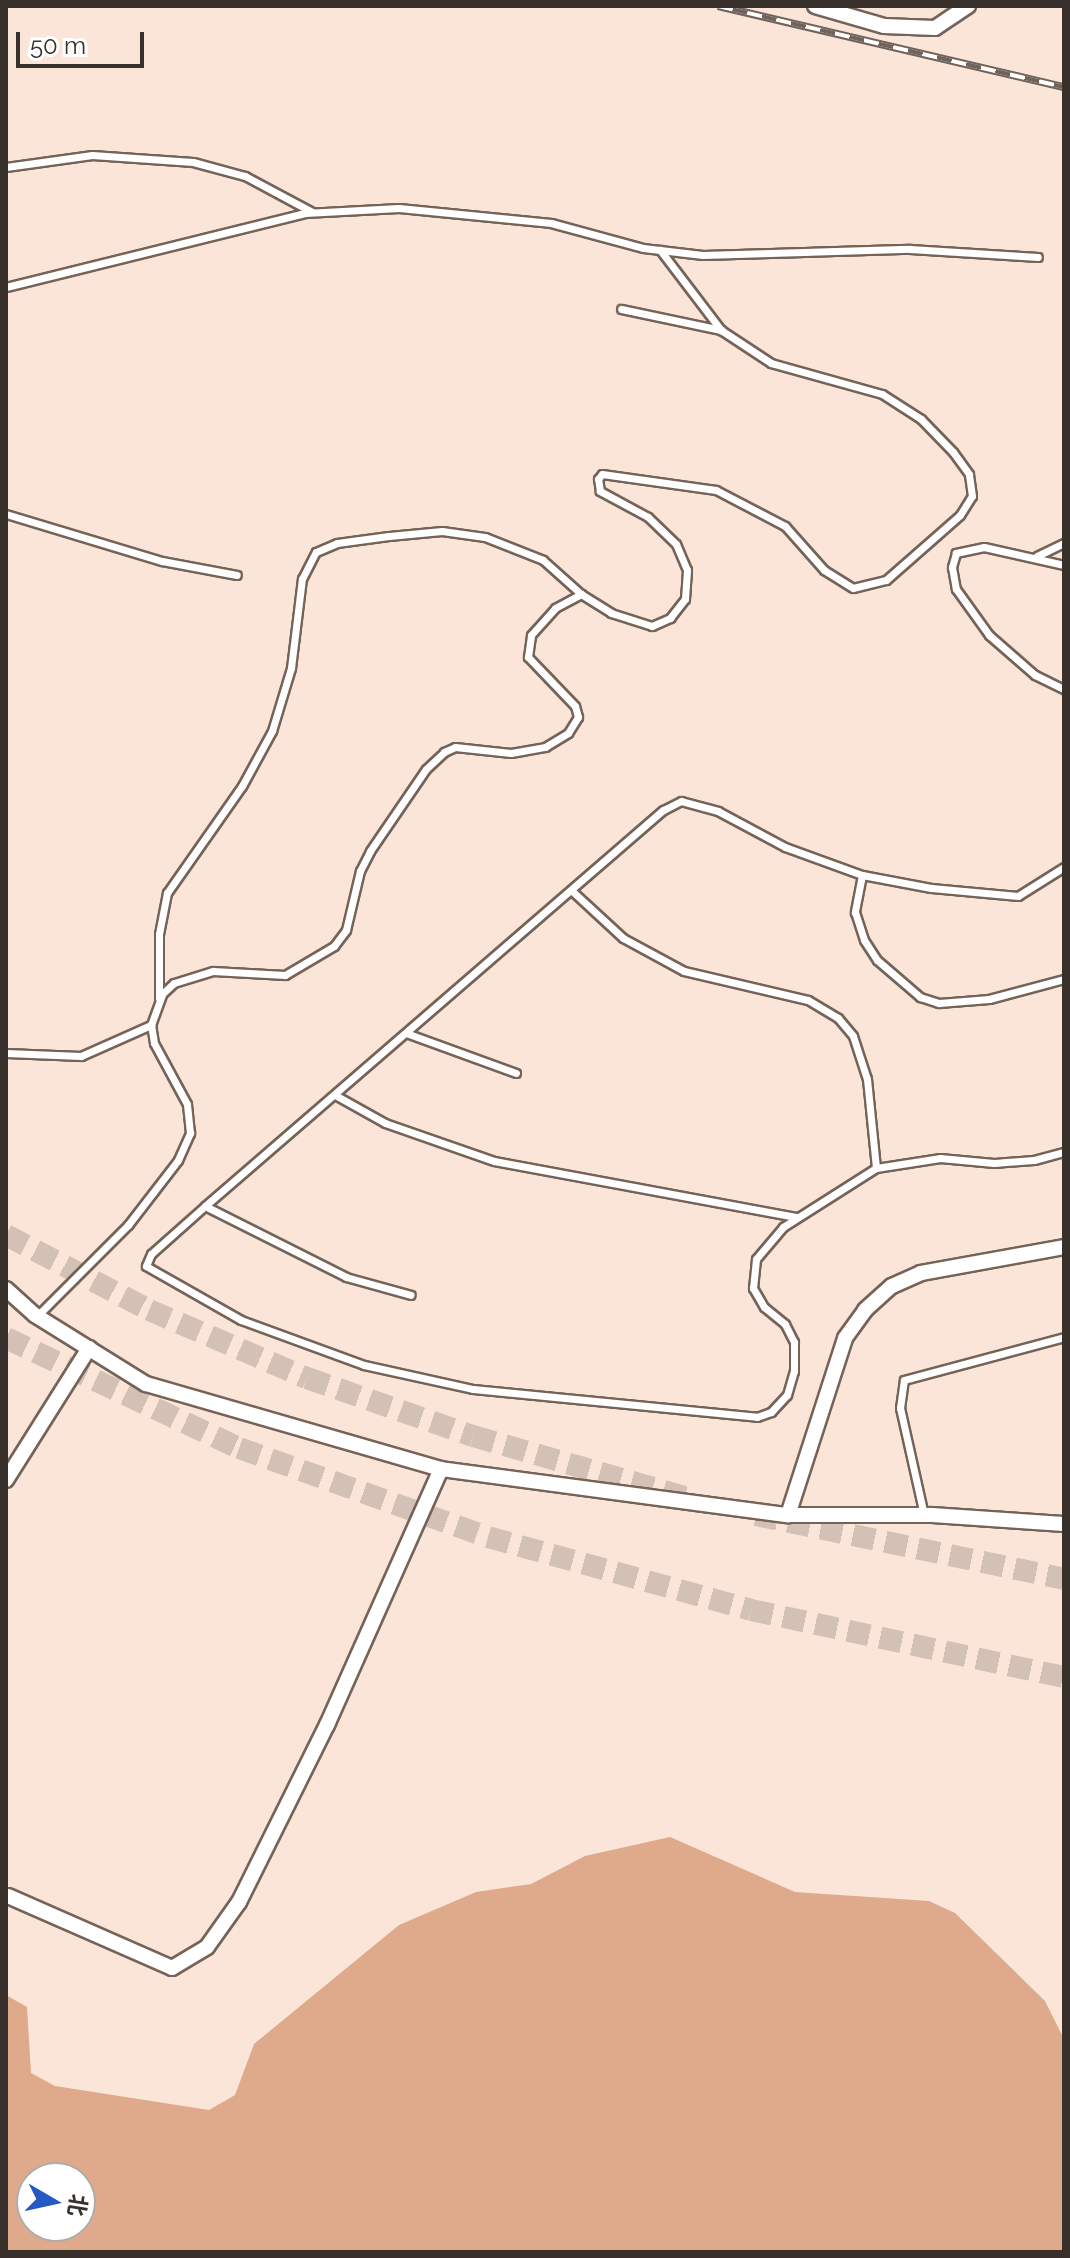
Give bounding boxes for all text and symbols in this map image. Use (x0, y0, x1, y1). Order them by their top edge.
scale bar (20, 16, 148, 66)
text: 50 m (30, 31, 86, 60)
north arrow (16, 2162, 96, 2242)
text: 北 (63, 2193, 92, 2218)

